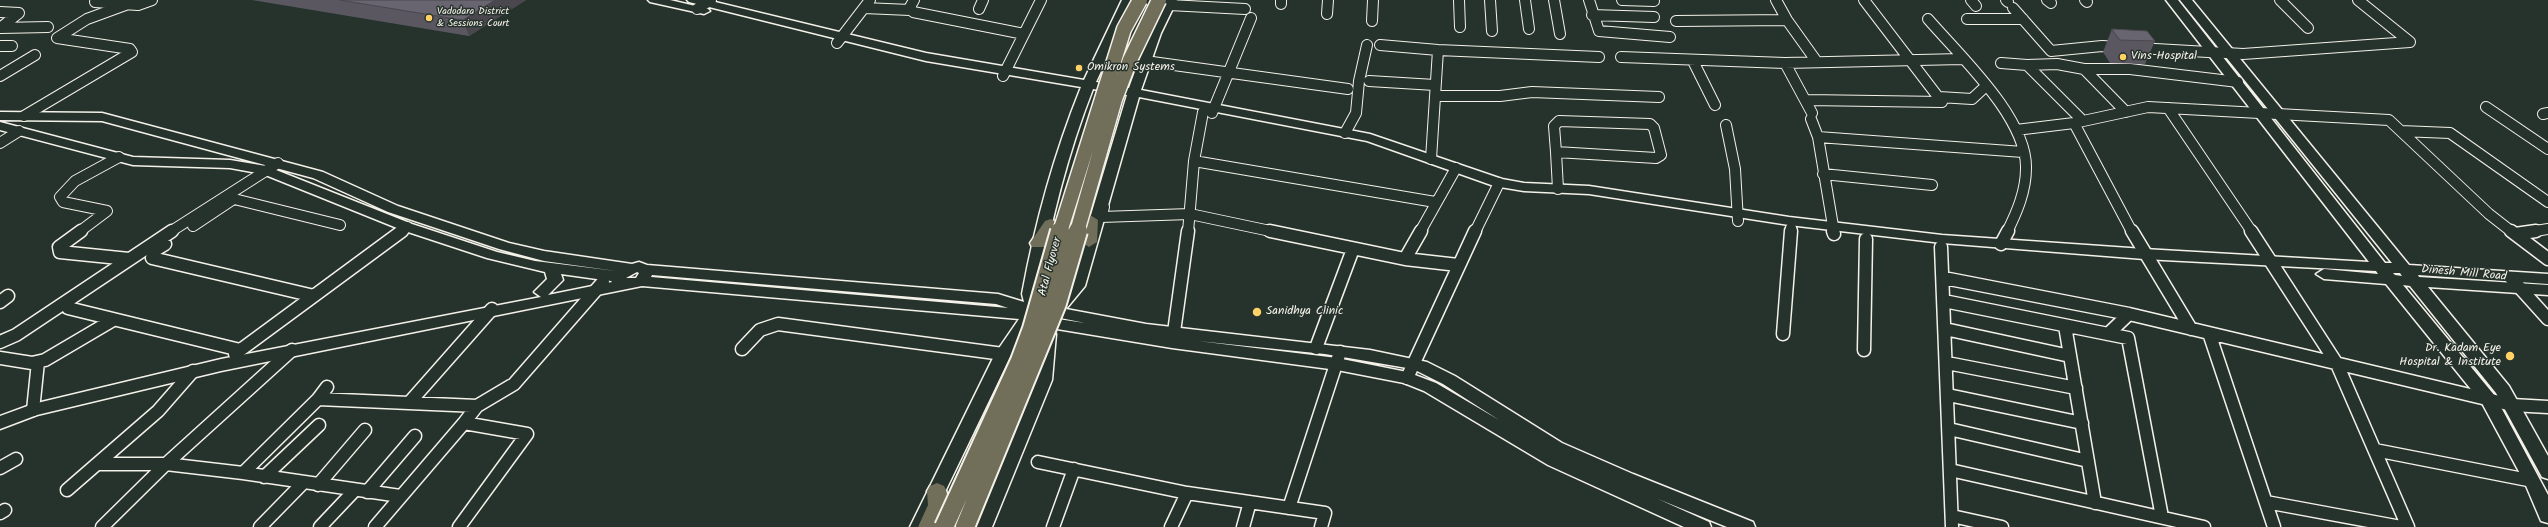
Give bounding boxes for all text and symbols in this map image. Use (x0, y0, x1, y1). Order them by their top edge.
place label: Vadodara District & Sessions Court (437, 6, 509, 30)
marker: Vadodara District & Sessions Court (424, 13, 434, 23)
place label: Vins Hospital (2131, 50, 2197, 64)
marker: Vins Hospital (2118, 52, 2128, 62)
place label: Omikron Systems (1087, 61, 1175, 75)
marker: Omikron Systems (1074, 63, 1084, 73)
street label: Atal Flyover (1036, 236, 1066, 298)
street label: Dinesh Mill Road (2421, 263, 2507, 285)
place label: Sanidhya Clinic (1266, 305, 1343, 319)
marker: Sanidhya Clinic (1251, 306, 1263, 318)
place label: Dr. Kadam Eye Hospital & Institute (2399, 342, 2501, 370)
marker: Dr. Kadam Eye Hospital & Institute (2504, 350, 2516, 362)

